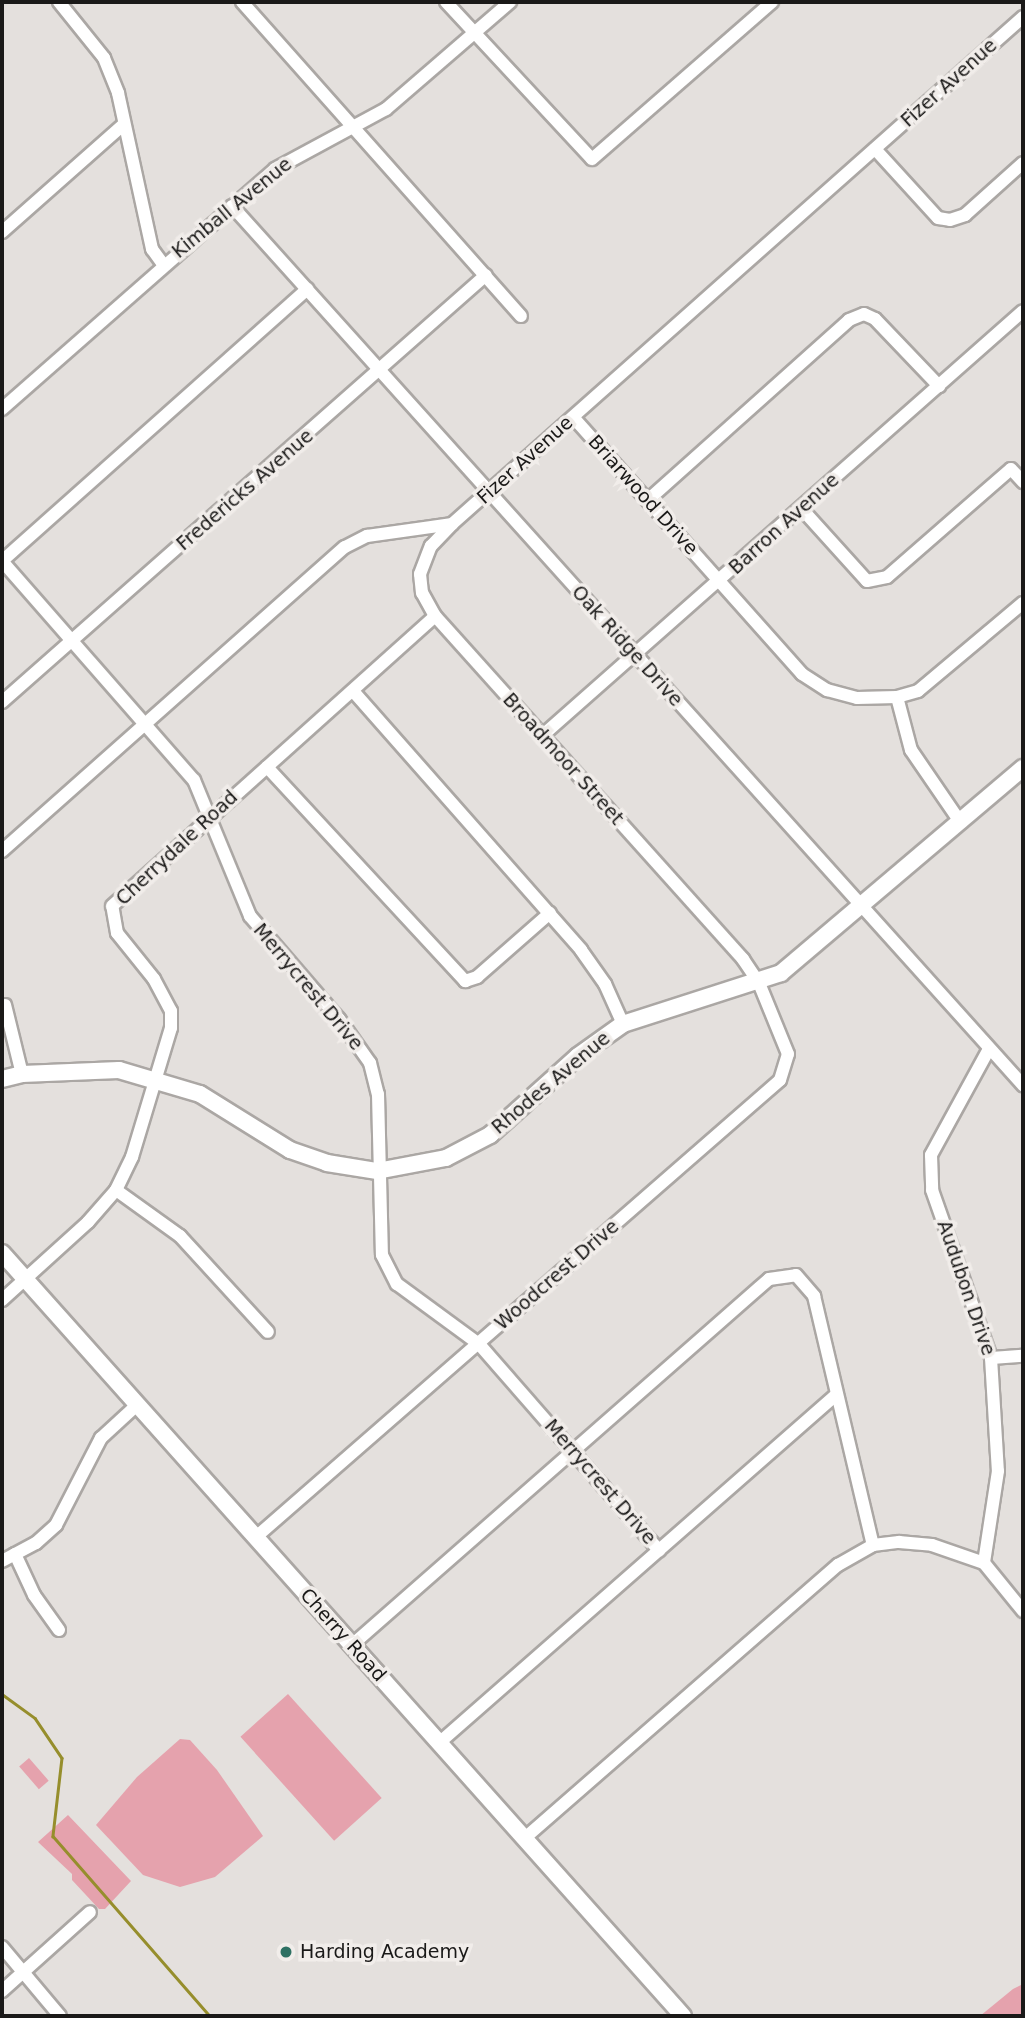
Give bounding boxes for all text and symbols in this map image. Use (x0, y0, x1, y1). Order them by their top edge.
street label: Fizer Avenue (896, 34, 1002, 132)
street label: Kimball Avenue (168, 153, 296, 263)
street label: Fizer Avenue (472, 411, 578, 509)
street label: Fredericks Avenue (172, 424, 318, 556)
street label: Briarwood Drive (583, 430, 703, 560)
street label: Barron Avenue (724, 469, 844, 579)
street label: Oak Ridge Drive (567, 581, 687, 711)
street label: Broadmoor Street (498, 689, 628, 829)
street label: Cherrydale Road (111, 786, 243, 910)
street label: Merrycrest Drive (248, 919, 368, 1055)
street label: Rhodes Avenue (487, 1027, 615, 1139)
street label: Woodcrest Drive (490, 1215, 624, 1335)
street label: Audubon Drive (932, 1217, 1000, 1359)
street label: Merrycrest Drive (540, 1415, 660, 1549)
street label: Cherry Road (295, 1584, 391, 1686)
place label: Harding Academy (300, 1941, 469, 1963)
marker: Harding Academy (278, 1944, 294, 1960)

